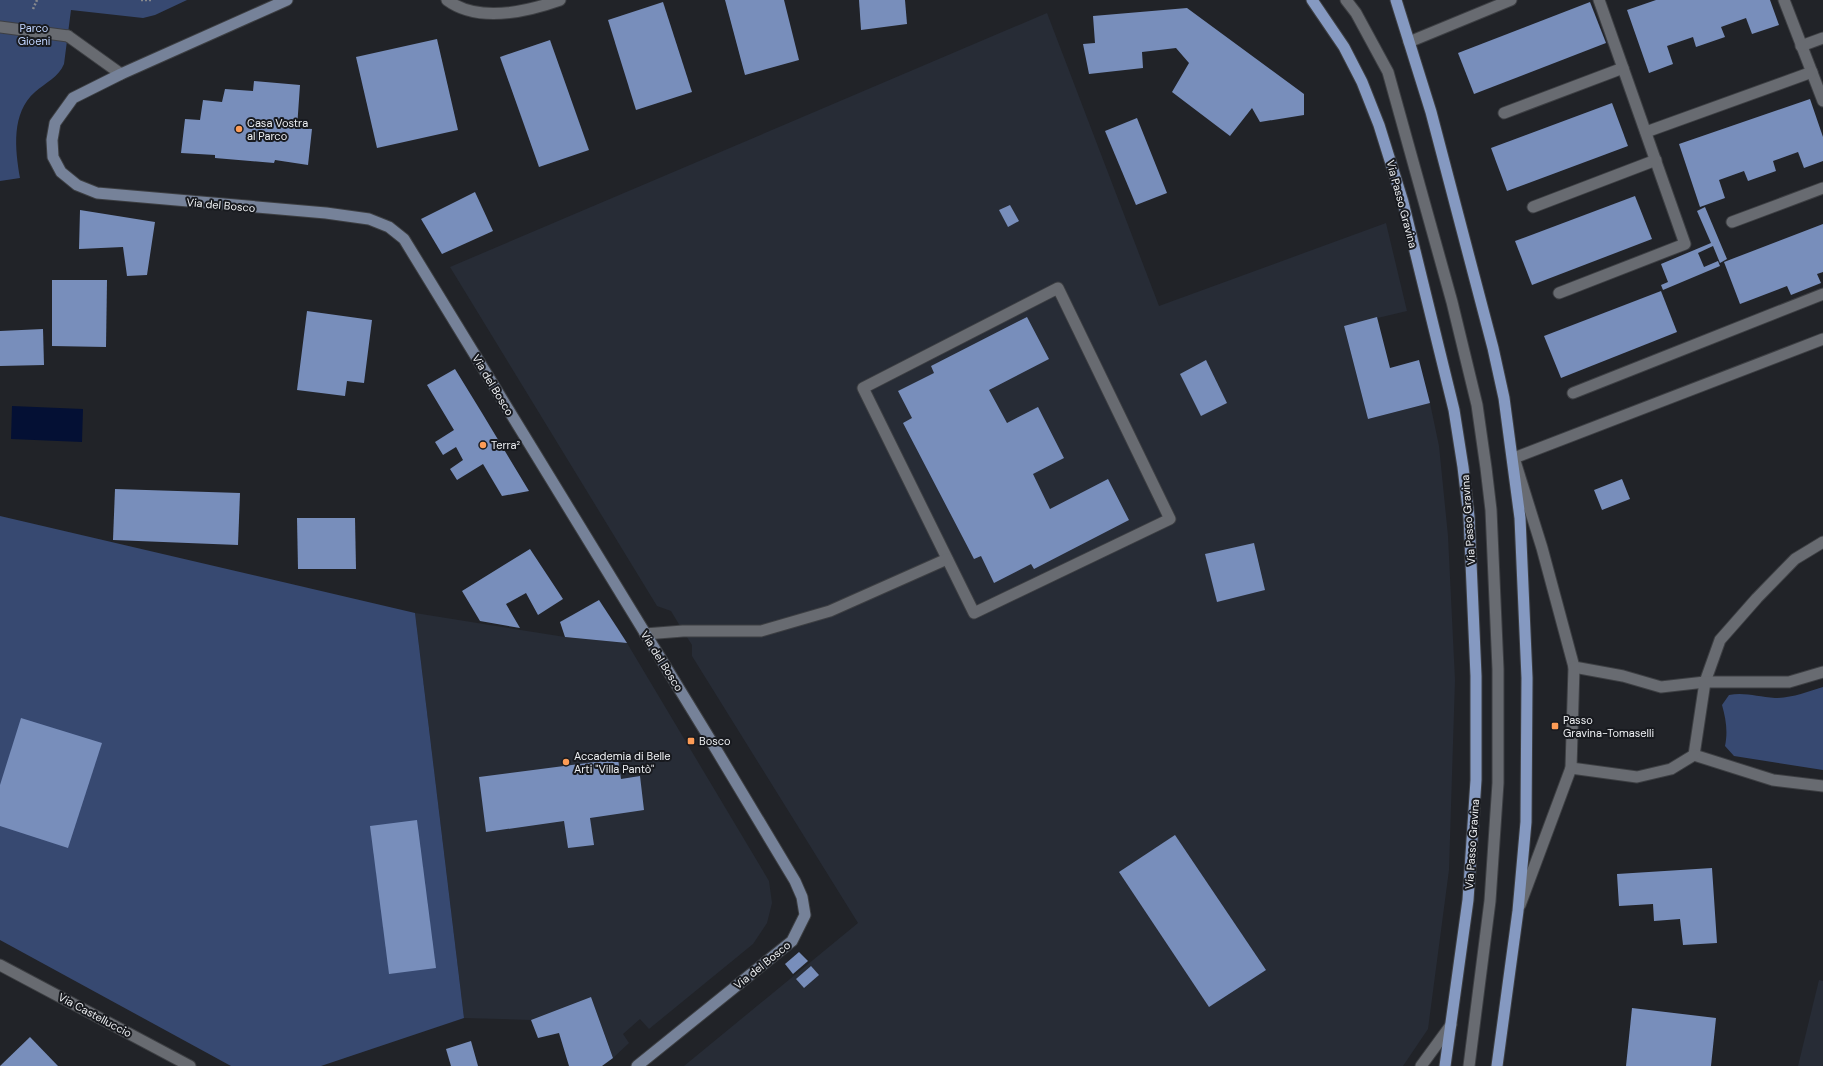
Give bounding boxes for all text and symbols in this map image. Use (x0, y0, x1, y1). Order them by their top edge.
park label: Parco Gioeni (18, 21, 50, 48)
place label: Casa Vostra al Parco (247, 116, 308, 143)
marker: Casa Vostra al Parco (234, 124, 244, 134)
street label: Via Passo Gravina (1384, 159, 1420, 249)
street label: Via del Bosco (186, 195, 256, 215)
street label: Via del Bosco (469, 352, 517, 418)
place label: Terra² (491, 438, 521, 452)
marker: Terra² (478, 440, 488, 450)
street label: Via Passo Gravina (1458, 474, 1478, 566)
street label: Via del Bosco (638, 628, 686, 694)
place label: Passo Gravina-Tomaselli (1563, 713, 1654, 740)
marker: Passo Gravina-Tomaselli (1550, 721, 1560, 731)
place label: Bosco (699, 734, 731, 748)
marker: Bosco (686, 736, 696, 746)
place label: Accademia di Belle Arti "Villa Pantò" (574, 749, 671, 776)
marker: Accademia di Belle Arti "Villa Pantò" (561, 757, 571, 767)
street label: Via Passo Gravina (1462, 798, 1482, 890)
street label: Via del Bosco (731, 938, 793, 992)
street label: Via Castelluccio (56, 990, 134, 1040)

